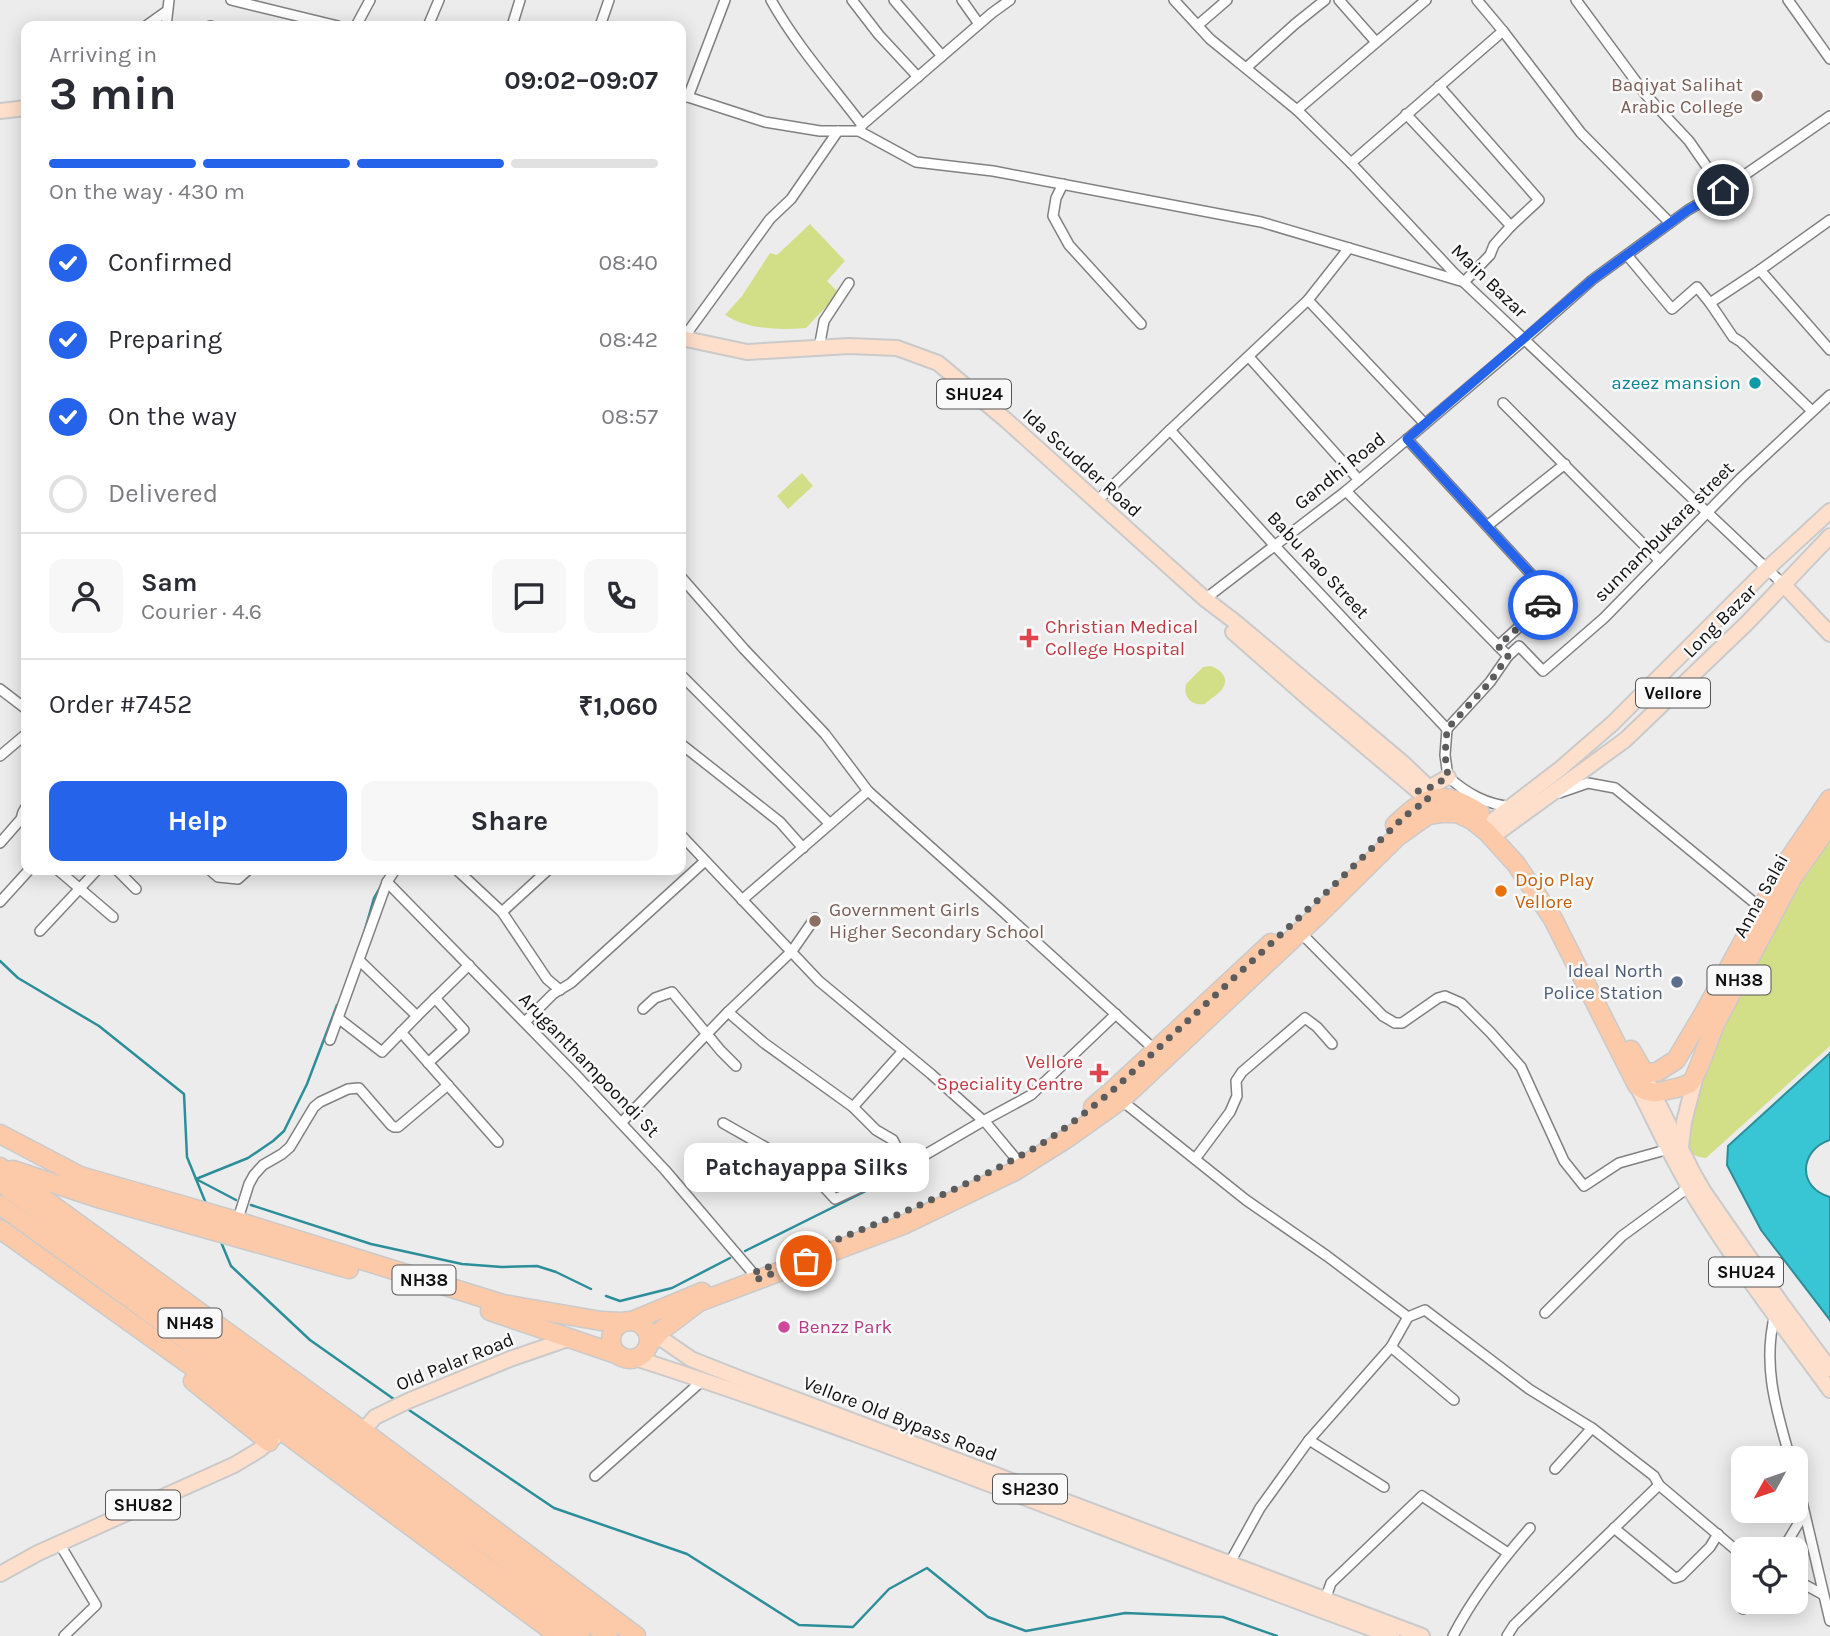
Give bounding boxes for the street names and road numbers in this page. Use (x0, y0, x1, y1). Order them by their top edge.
street label: Main Bazar (1447, 239, 1532, 323)
road number: SHU24 (937, 380, 1011, 408)
street label: Ida Scudder Road (1018, 404, 1146, 522)
street label: Gandhi Road (1290, 428, 1390, 514)
street label: sunnambukara street (1589, 457, 1739, 607)
street label: Babu Rao Street (1263, 507, 1373, 623)
street label: Long Bazar (1679, 580, 1761, 662)
road number: Vellore (1636, 678, 1710, 708)
street label: Anna Salai (1729, 850, 1793, 942)
road number: NH38 (1708, 965, 1770, 995)
street label: Aruganthampoondi St (514, 988, 664, 1142)
road number: SHU24 (1709, 1258, 1783, 1287)
road number: NH38 (392, 1266, 456, 1294)
road number: NH48 (158, 1308, 222, 1338)
street label: Old Palar Road (393, 1328, 517, 1396)
street label: Vellore Old Bypass Road (800, 1372, 1000, 1466)
road number: SH230 (993, 1474, 1067, 1504)
road number: SHU82 (106, 1490, 180, 1520)

